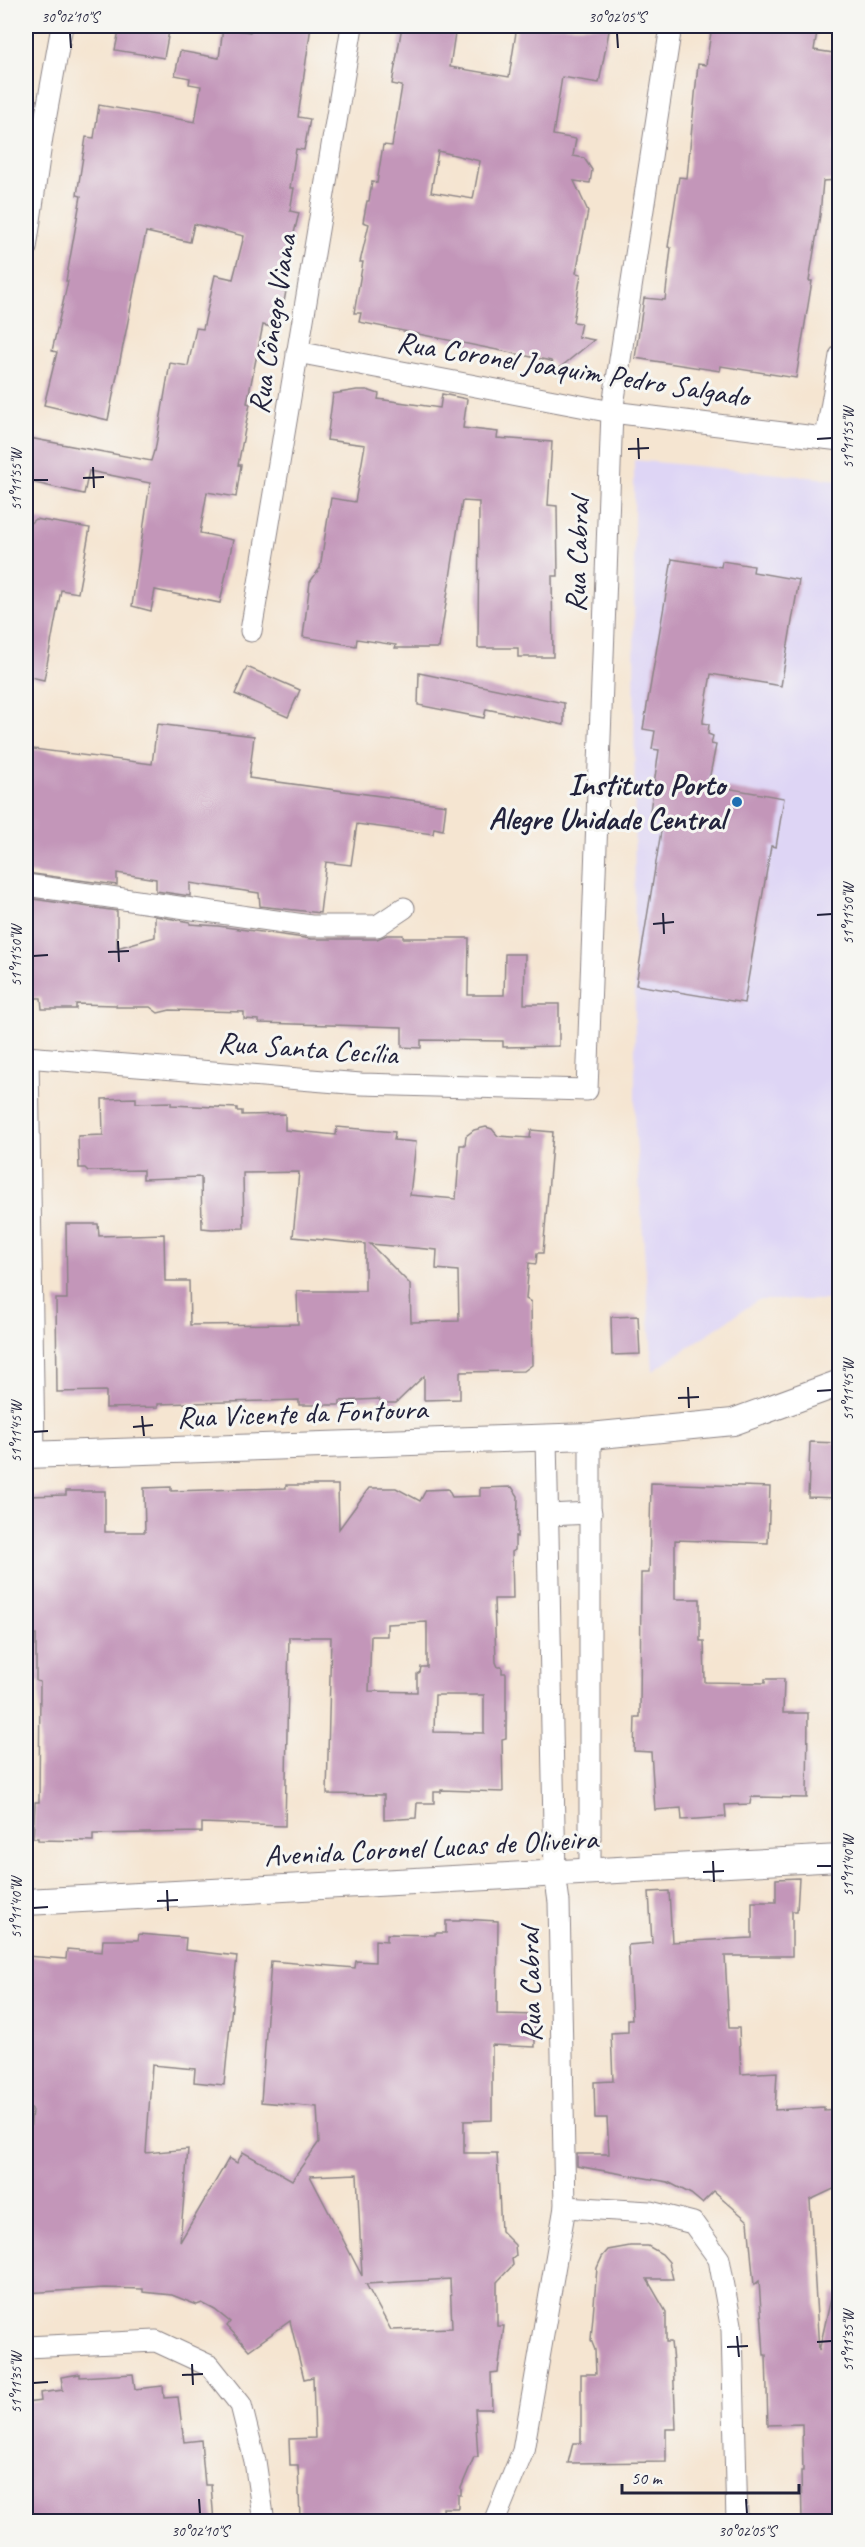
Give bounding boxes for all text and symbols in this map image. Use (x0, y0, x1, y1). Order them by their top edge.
text: 30°02'10"S (41, 8, 101, 27)
text: 30°02'05"S (588, 8, 648, 27)
street label: Rua Cônego Viana (239, 230, 305, 417)
street label: Rua Coronel Joaquim Pedro Salgado (394, 322, 755, 416)
text: 51°11'55"W (839, 404, 858, 468)
text: 51°11'55"W (7, 446, 26, 510)
street label: Rua Cabral (556, 492, 598, 613)
place label: Instituto Porto Alegre Unidade Central (489, 766, 731, 838)
marker: Instituto Porto Alegre Unidade Central (730, 795, 744, 809)
text: 51°11'50"W (839, 880, 858, 944)
text: 51°11'50"W (7, 922, 26, 986)
street label: Rua Santa Cecília (217, 1023, 401, 1073)
text: 51°11'45"W (839, 1356, 858, 1420)
street label: Rua Vicente da Fontoura (176, 1390, 430, 1436)
text: 51°11'45"W (7, 1398, 26, 1462)
street label: Avenida Coronel Lucas de Oliveira (263, 1819, 601, 1875)
text: 51°11'40"W (839, 1832, 858, 1896)
text: 51°11'40"W (7, 1874, 26, 1938)
street label: Rua Cabral (510, 1923, 550, 2043)
text: 51°11'35"W (839, 2307, 858, 2371)
text: 51°11'35"W (7, 2349, 26, 2413)
scale bar (622, 2457, 799, 2495)
text: 50 m (631, 2467, 664, 2489)
text: 30°02'10"S (171, 2522, 231, 2541)
text: 30°02'05"S (718, 2522, 778, 2541)

